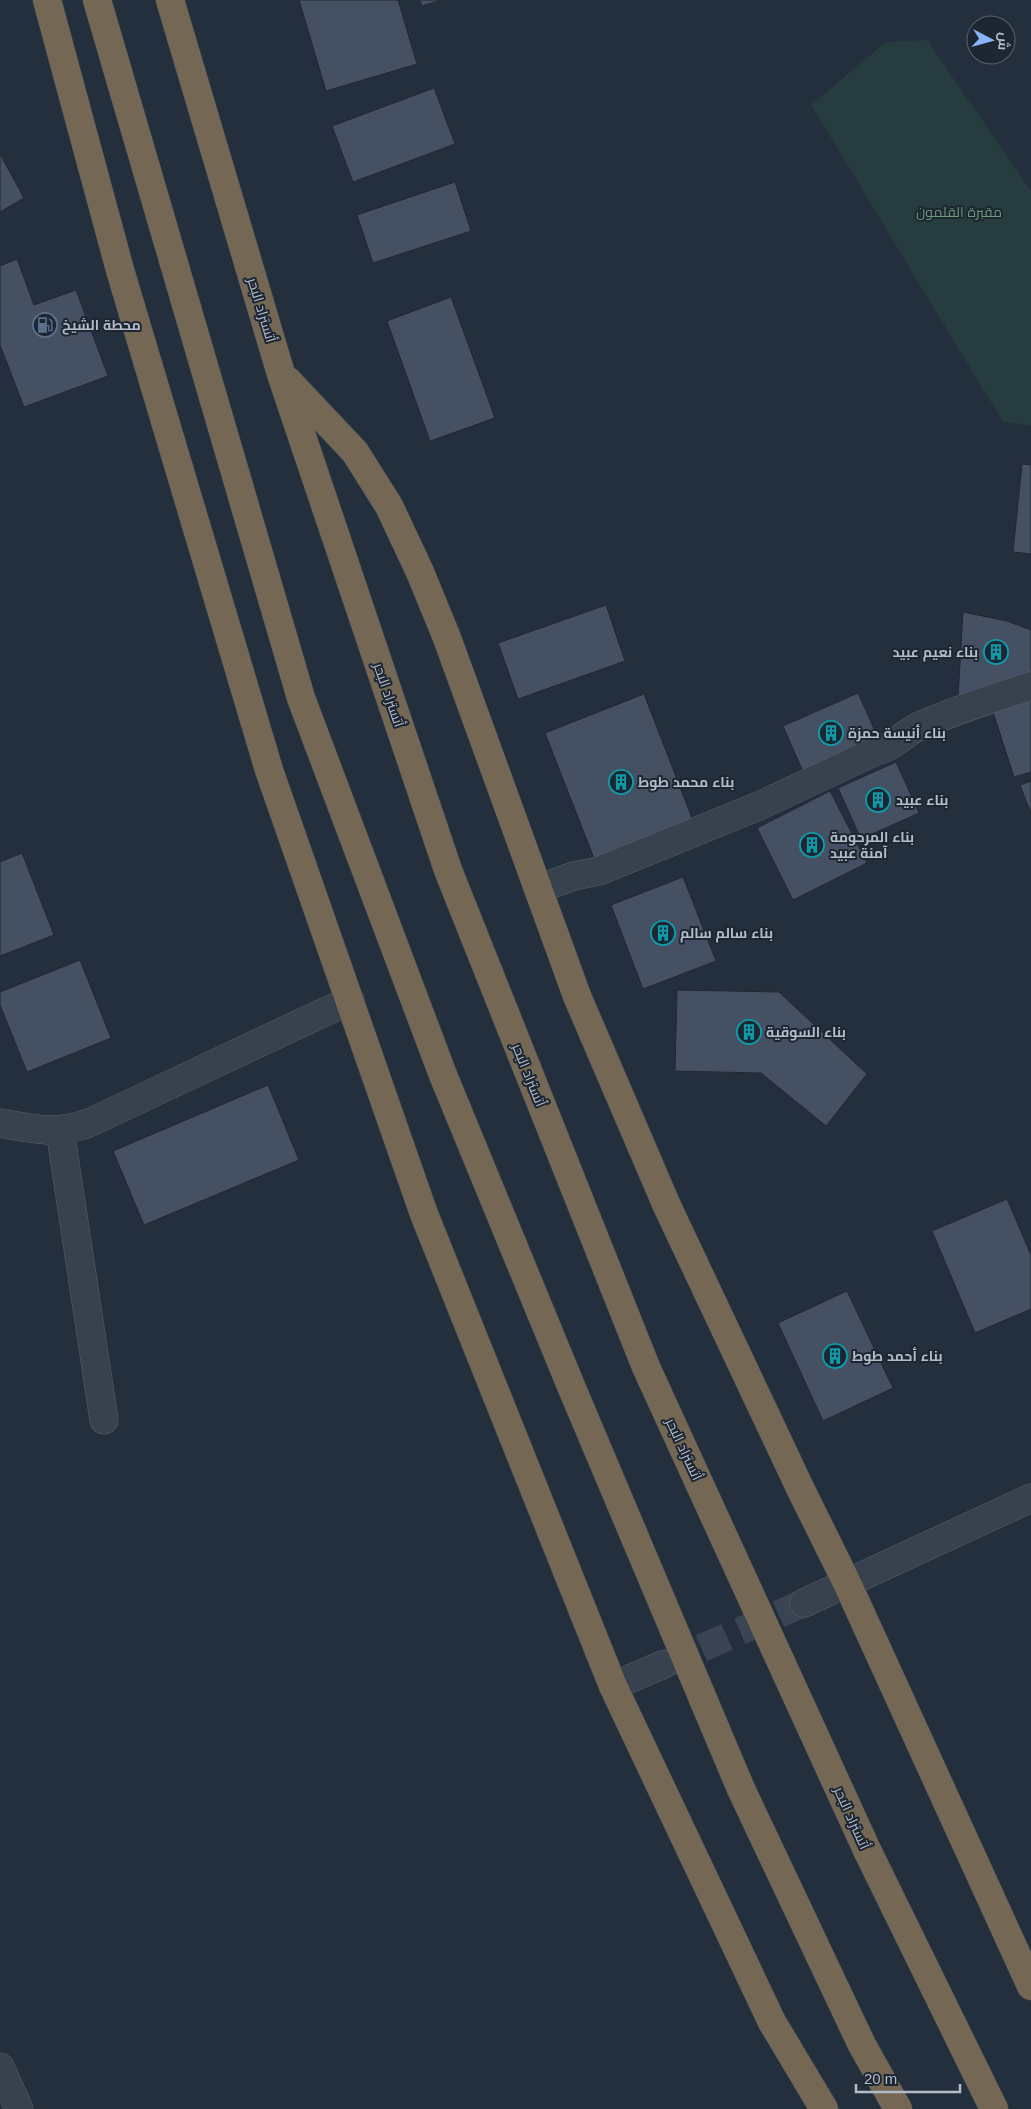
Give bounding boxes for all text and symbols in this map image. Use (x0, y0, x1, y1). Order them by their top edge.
north arrow (966, 15, 1016, 65)
text: ش (994, 31, 1013, 51)
park label: مقبرة القلمون (916, 204, 1002, 220)
street label: أتستراد البحر (244, 275, 280, 344)
fuel station icon: محطة الشيخ (32, 312, 58, 338)
place label: محطة الشيخ (62, 317, 141, 335)
building icon: بناء نعيم عبيد (983, 639, 1009, 665)
place label: بناء نعيم عبيد (892, 644, 978, 662)
street label: أتستراد البحر (370, 660, 408, 729)
building icon: بناء أنيسة حمزة (818, 720, 844, 746)
place label: بناء أنيسة حمزة (848, 724, 946, 742)
building icon: بناء محمد طوط (608, 769, 634, 795)
place label: بناء محمد طوط (638, 774, 734, 791)
building icon: بناء عبيد (865, 787, 891, 813)
place label: بناء عبيد (896, 792, 948, 808)
place label: بناء المرحومة آمنة عبيد (830, 829, 914, 861)
building icon: بناء المرحومة آمنة عبيد (799, 832, 825, 858)
building icon: بناء سالم سالم (650, 920, 676, 946)
place label: بناء سالم سالم (680, 925, 773, 943)
building icon: بناء السوقية (736, 1019, 762, 1045)
place label: بناء السوقية (766, 1024, 846, 1041)
street label: أتستراد البحر (509, 1040, 550, 1109)
building icon: بناء أحمد طوط (822, 1343, 848, 1369)
place label: بناء أحمد طوط (852, 1347, 943, 1365)
street label: أتستراد البحر (662, 1414, 706, 1483)
street label: أتستراد البحر (831, 1783, 874, 1852)
scale bar (856, 2062, 960, 2094)
text: 20 m (864, 2070, 897, 2087)

